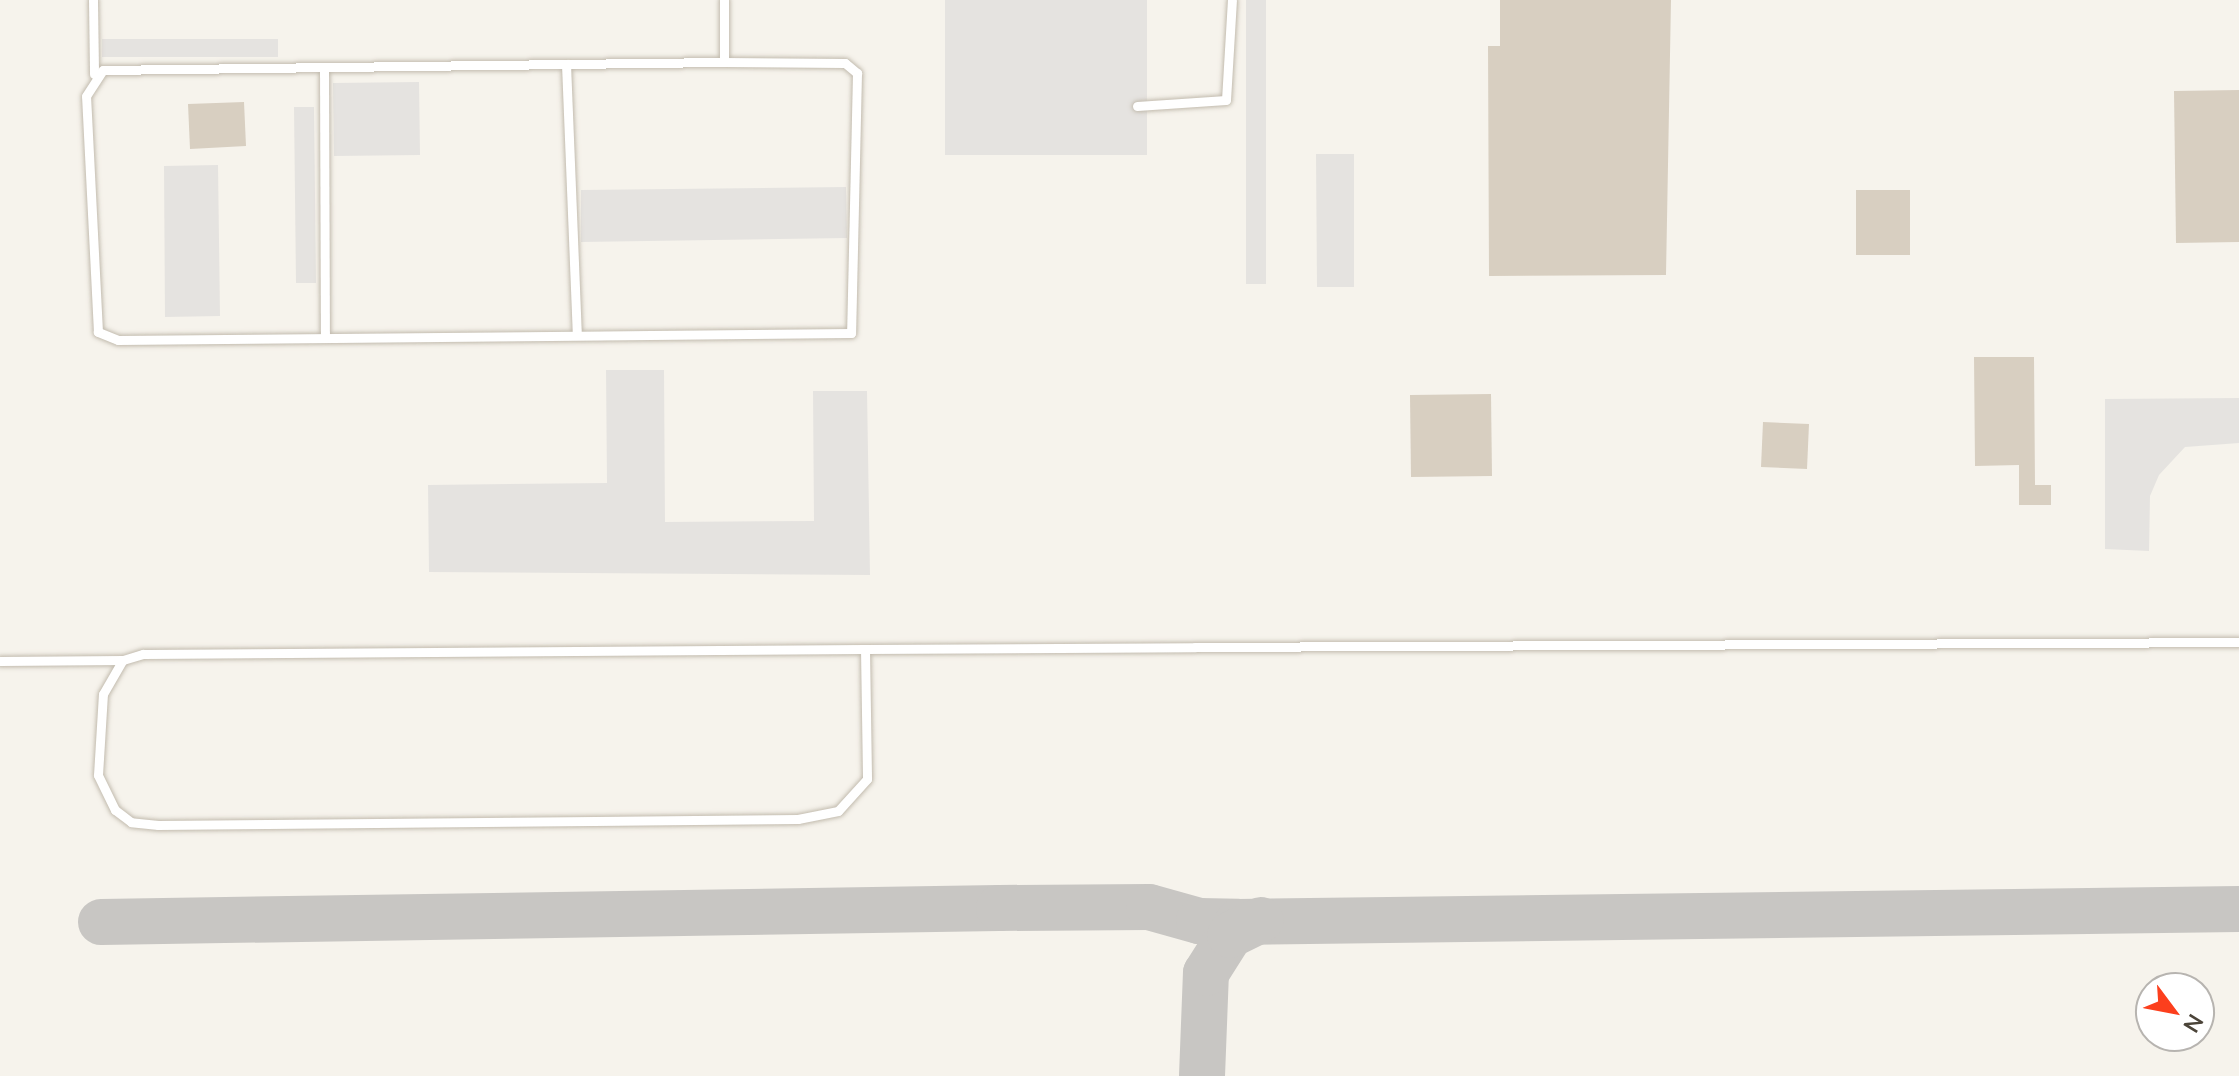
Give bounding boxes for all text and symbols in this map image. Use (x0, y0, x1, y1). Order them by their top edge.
north arrow (2135, 972, 2215, 1052)
text: N (2177, 1009, 2210, 1038)

